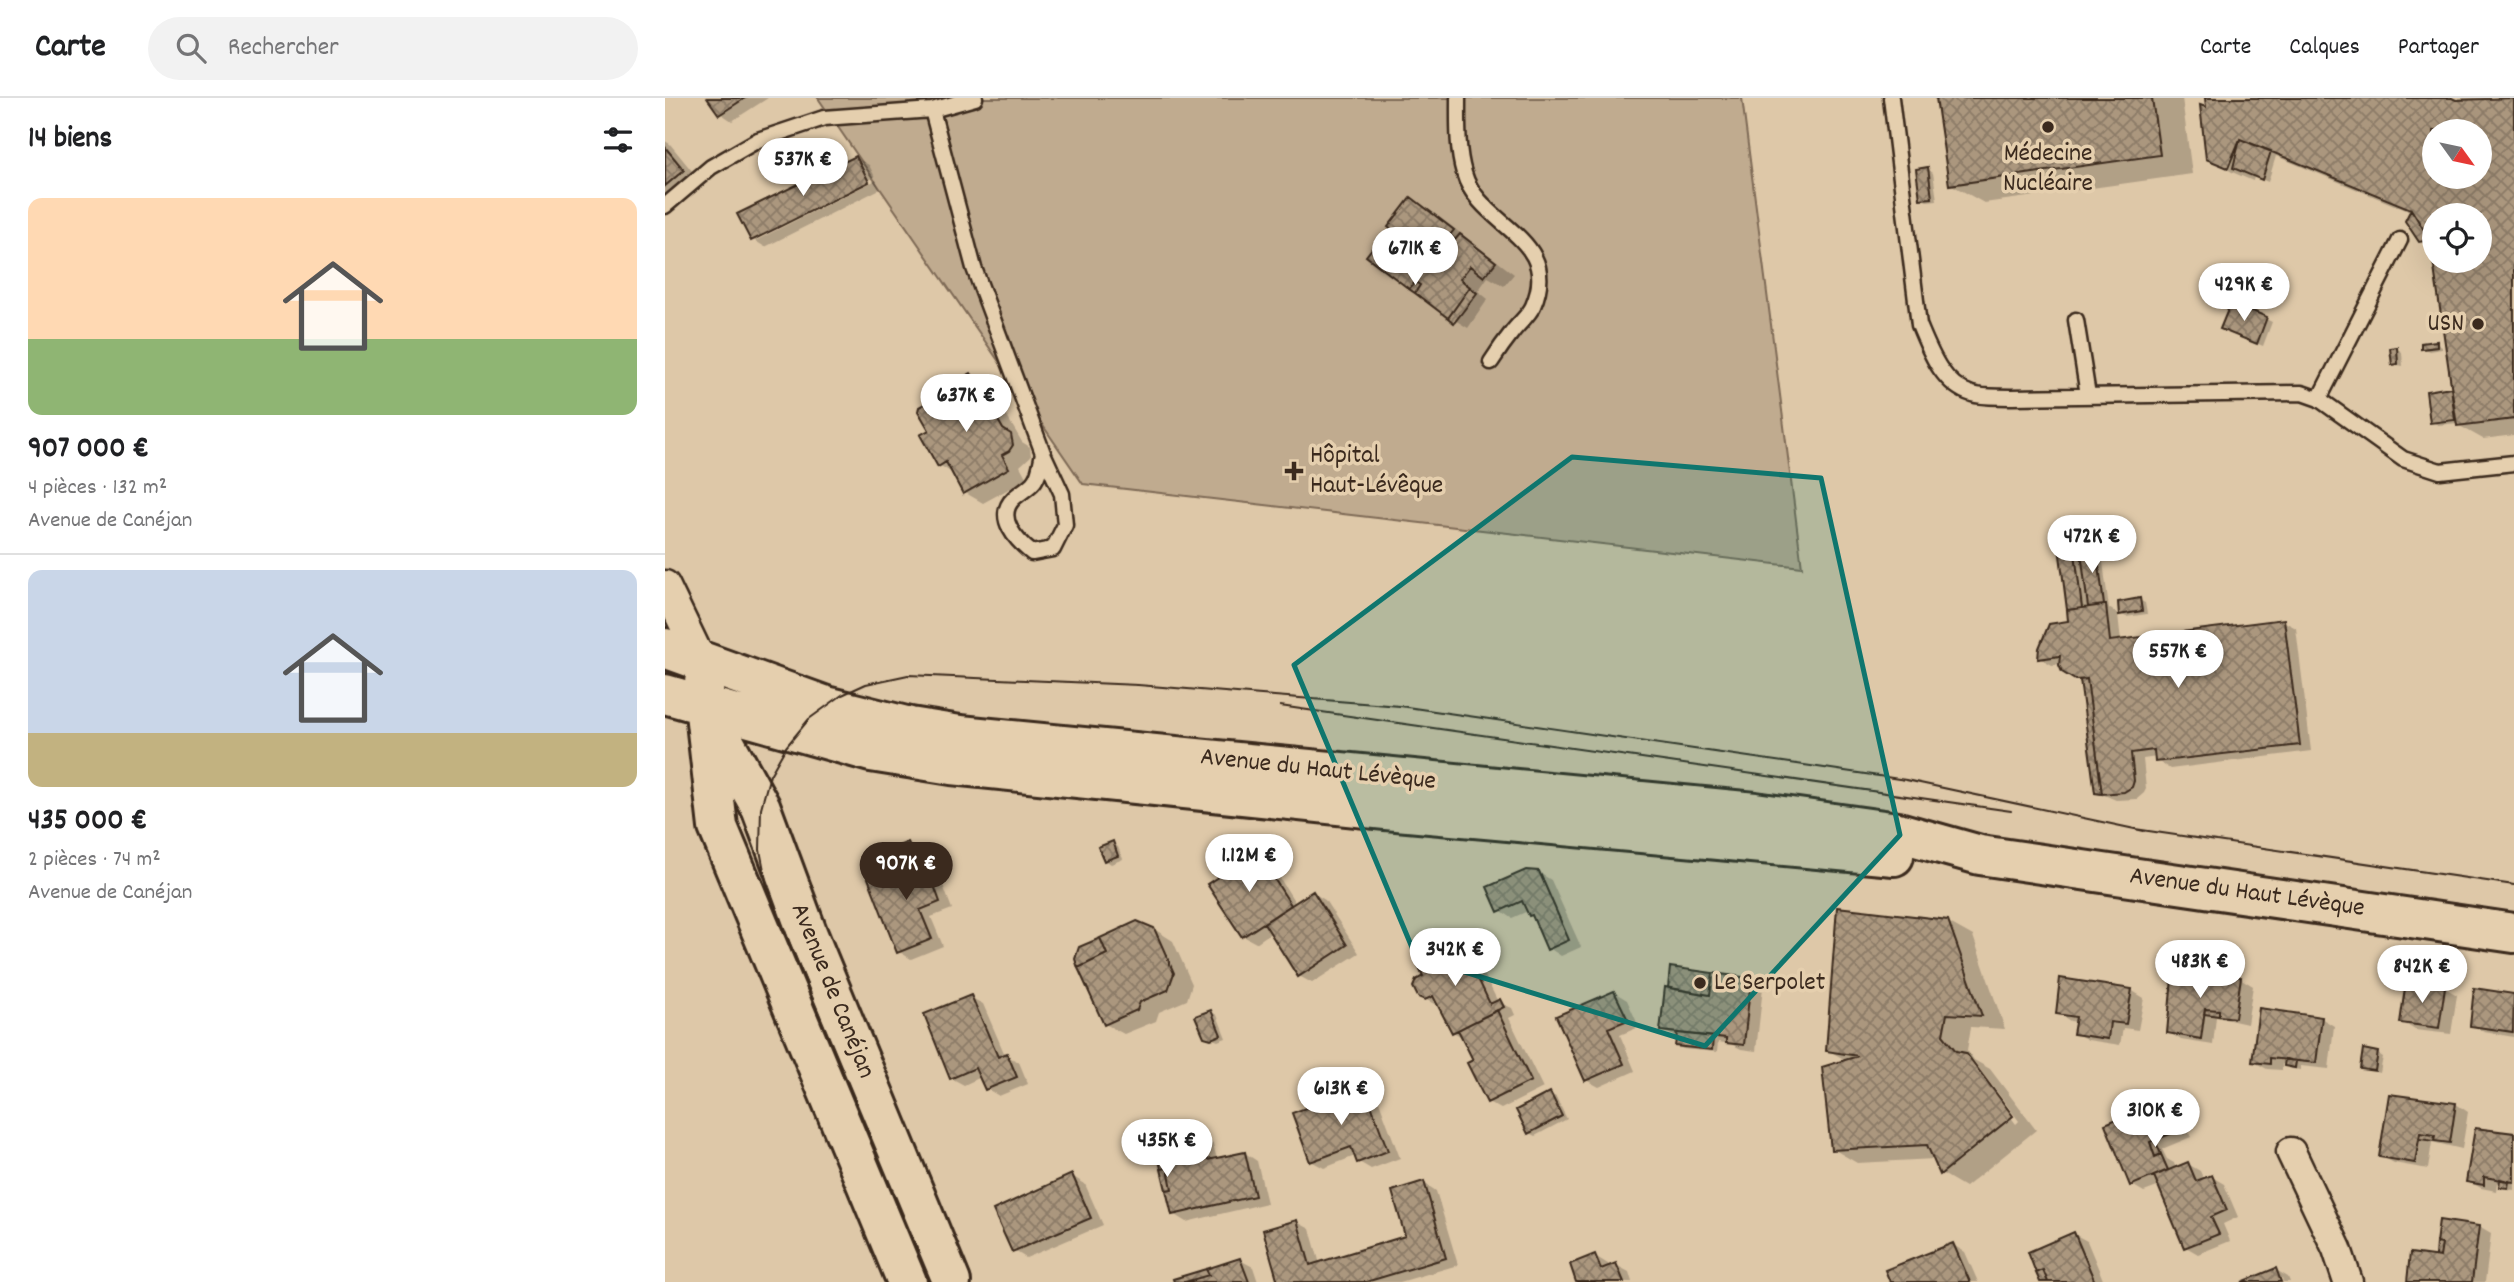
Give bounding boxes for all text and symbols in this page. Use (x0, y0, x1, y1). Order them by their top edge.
search box (148, 17, 638, 80)
text: Carte (35, 25, 106, 72)
icon: search (172, 29, 210, 67)
text: Rechercher (228, 30, 339, 67)
text: Carte (2200, 31, 2251, 65)
text: Calques (2289, 31, 2360, 65)
text: Partager (2398, 31, 2479, 65)
text: 14 biens (28, 119, 112, 162)
marker: Médecine Nucléaire (2040, 119, 2056, 135)
north arrow (2422, 119, 2492, 189)
map controls (2422, 119, 2492, 273)
icon: filters (599, 121, 637, 159)
place label: Médecine Nucléaire (2003, 136, 2093, 203)
pin: 537K € (746, 139, 860, 198)
text: 537K € (774, 144, 832, 177)
button: locate (2422, 203, 2492, 273)
pin: 671K € (1358, 228, 1472, 287)
text: 671K € (1388, 233, 1442, 266)
icon: home (270, 243, 396, 369)
pin: 429K € (2187, 264, 2301, 323)
text: 429K € (2215, 269, 2273, 302)
place label: USN (2427, 306, 2464, 343)
marker: USN (2470, 316, 2486, 332)
pin: 637K € (909, 374, 1023, 434)
text: 637K € (936, 380, 996, 413)
text: 907 000 € (28, 429, 149, 472)
place label: Hôpital Haut-Lévêque (1310, 438, 1443, 505)
marker: Hôpital Haut-Lévêque (1284, 461, 1304, 481)
text: 4 pièces · 132 m² (28, 472, 167, 505)
text: Avenue de Canéjan (28, 505, 193, 538)
pin: 472K € (2035, 516, 2149, 575)
text: 472K € (2063, 521, 2121, 554)
icon: home (270, 615, 396, 741)
pin: 557K € (2121, 630, 2235, 690)
text: 557K € (2149, 636, 2207, 669)
street label: Avenue du Haut Lévèque (1198, 739, 1438, 801)
text: 435 000 € (28, 801, 147, 844)
pin: 1.12M € (1184, 834, 1314, 894)
text: 1.12M € (1221, 840, 1277, 873)
pin: 907K € (849, 842, 963, 902)
text: 2 pièces · 74 m² (28, 844, 161, 877)
text: 907K € (876, 848, 936, 881)
street label: Avenue du Haut Lévèque (2127, 858, 2367, 928)
text: Avenue de Canéjan (28, 877, 193, 910)
street label: Avenue de Canéjan (780, 898, 884, 1084)
pin: 342K € (1398, 928, 1512, 988)
text: 342K € (1426, 934, 1484, 967)
pin: 483K € (2143, 940, 2257, 1000)
text: 483K € (2171, 946, 2229, 979)
pin: 842K € (2365, 946, 2479, 1005)
text: 842K € (2393, 951, 2451, 984)
place label: Le Serpolet (1714, 965, 1826, 1002)
marker: Le Serpolet (1692, 975, 1708, 991)
pin: 613K € (1284, 1068, 1398, 1127)
text: 613K € (1313, 1073, 1369, 1106)
pin: 310K € (2098, 1090, 2212, 1149)
text: 310K € (2127, 1095, 2183, 1128)
pin: 435K € (1110, 1119, 1224, 1179)
text: 435K € (1137, 1125, 1197, 1158)

